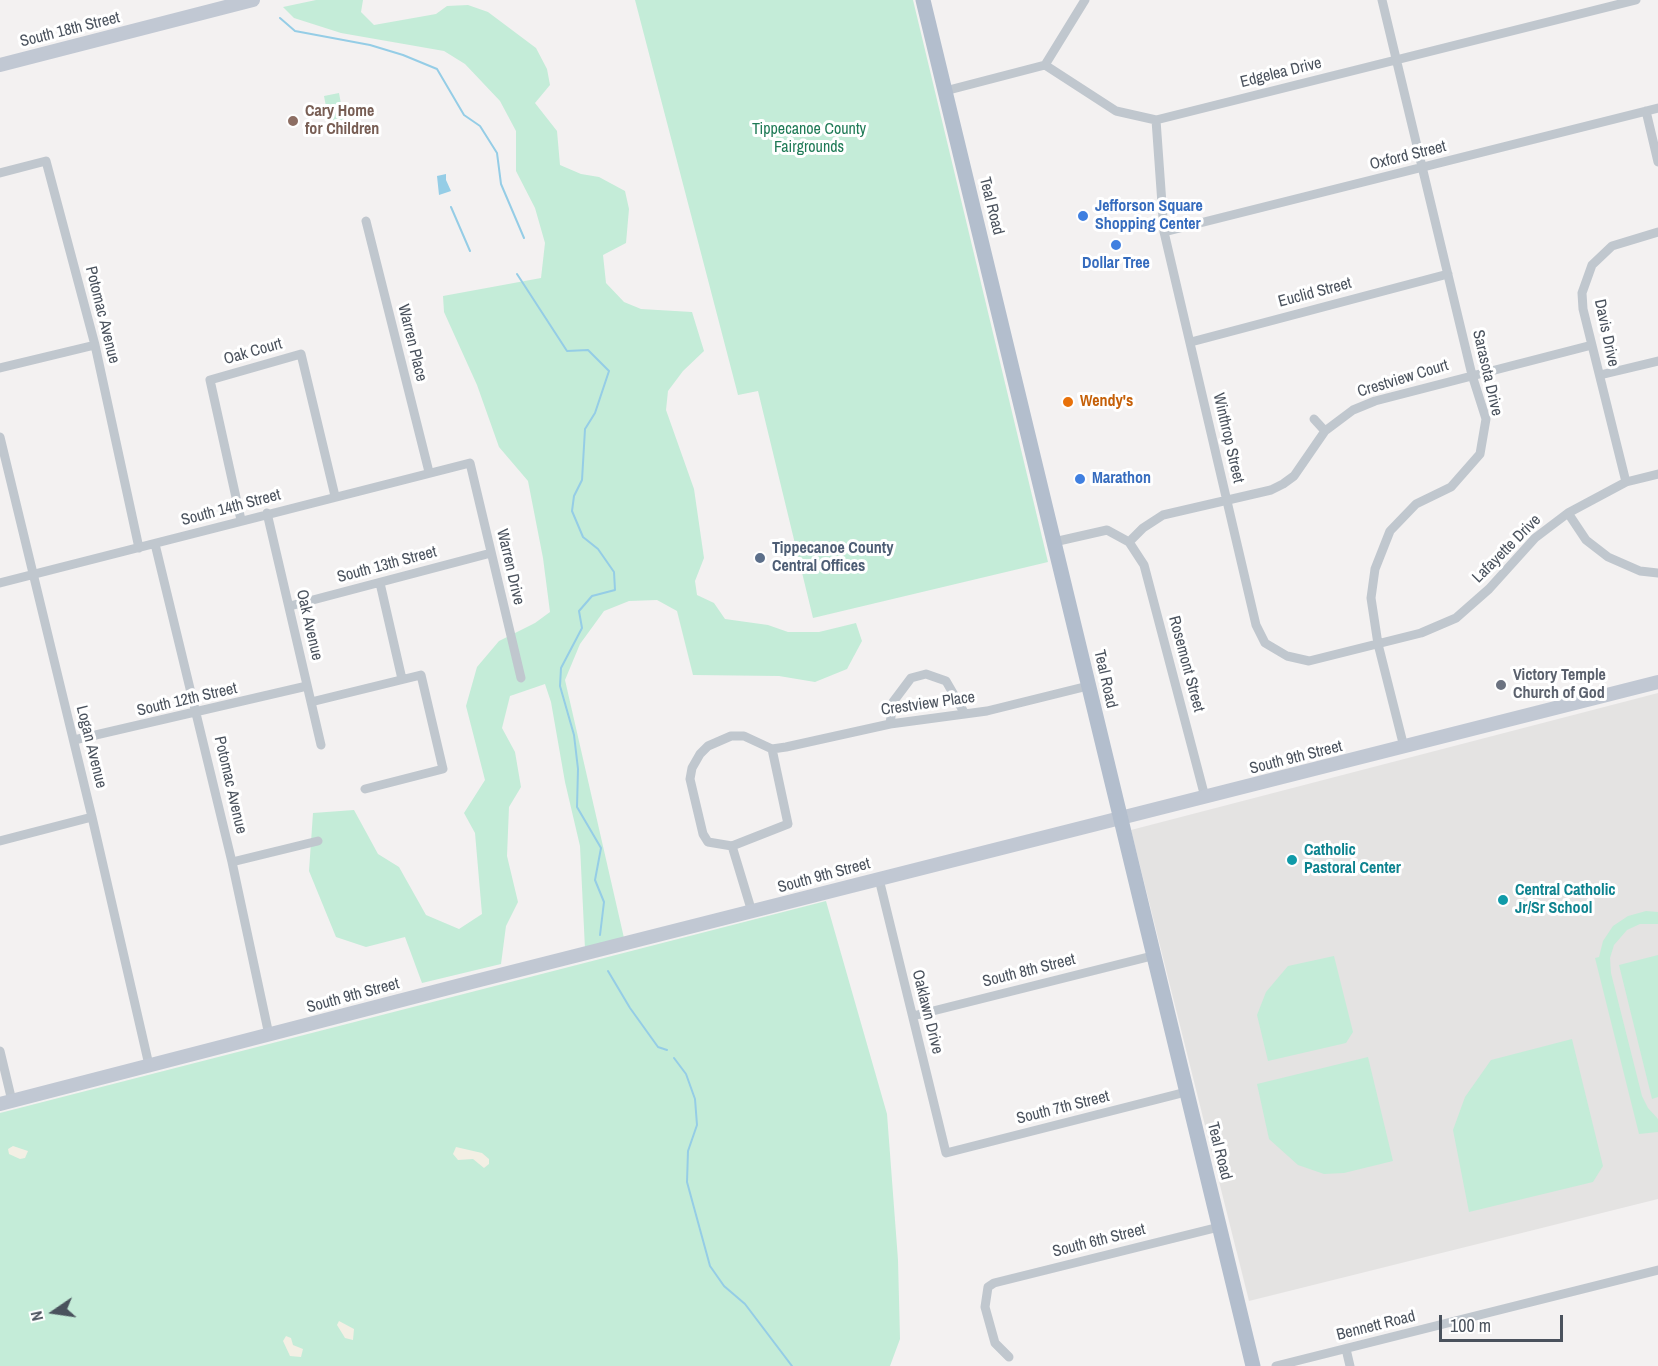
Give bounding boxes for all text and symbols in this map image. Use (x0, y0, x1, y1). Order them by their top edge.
street label: South 18th Street (18, 8, 122, 52)
street label: Edgelea Drive (1238, 54, 1324, 92)
place label: Cary Home for Children (305, 102, 379, 140)
marker: Cary Home for Children (286, 114, 300, 128)
park label: Tippecanoe County Fairgrounds (752, 120, 866, 158)
street label: Oxford Street (1368, 137, 1448, 175)
street label: Teal Road (975, 175, 1007, 237)
place label: Jefforson Square Shopping Center (1095, 197, 1203, 235)
marker: Jefforson Square Shopping Center (1076, 209, 1090, 223)
marker: Dollar Tree (1109, 238, 1123, 252)
place label: Dollar Tree (1082, 254, 1150, 274)
street label: Potomac Avenue (81, 264, 123, 366)
street label: Euclid Street (1276, 274, 1354, 312)
street label: Davis Drive (1589, 297, 1623, 369)
street label: Warren Place (393, 302, 431, 384)
street label: Sarasota Drive (1468, 328, 1506, 418)
street label: Oak Court (222, 335, 284, 369)
street label: Crestview Court (1355, 356, 1451, 402)
street label: Winthrop Street (1208, 391, 1248, 485)
place label: Wendy's (1080, 392, 1133, 412)
marker: Wendy's (1061, 395, 1075, 409)
place label: Marathon (1092, 469, 1151, 489)
marker: Marathon (1073, 472, 1087, 486)
street label: South 14th Street (179, 486, 283, 530)
street label: Lafayette Drive (1469, 511, 1545, 587)
street label: Warren Drive (492, 527, 528, 607)
place label: Tippecanoe County Central Offices (772, 539, 894, 577)
street label: South 13th Street (335, 543, 439, 587)
marker: Tippecanoe County Central Offices (753, 551, 767, 565)
street label: Oak Avenue (292, 588, 326, 662)
street label: Rosemont Street (1164, 614, 1208, 714)
street label: Teal Road (1089, 648, 1121, 710)
place label: Victory Temple Church of God (1513, 666, 1606, 704)
marker: Victory Temple Church of God (1494, 678, 1508, 692)
street label: South 12th Street (135, 679, 239, 721)
street label: Crestview Place (880, 688, 976, 720)
street label: Logan Avenue (71, 704, 111, 790)
street label: Potomac Avenue (209, 734, 251, 836)
street label: South 9th Street (1248, 737, 1344, 779)
place label: Catholic Pastoral Center (1304, 841, 1401, 879)
marker: Catholic Pastoral Center (1285, 853, 1299, 867)
street label: South 9th Street (776, 854, 872, 898)
place label: Central Catholic Jr/Sr School (1515, 881, 1616, 919)
marker: Central Catholic Jr/Sr School (1496, 893, 1510, 907)
street label: South 8th Street (981, 950, 1077, 992)
street label: Oaklawn Drive (907, 968, 947, 1056)
street label: South 9th Street (305, 974, 401, 1018)
street label: South 7th Street (1015, 1087, 1111, 1129)
street label: Teal Road (1203, 1120, 1235, 1182)
street label: South 6th Street (1051, 1220, 1147, 1262)
north arrow (24, 1282, 84, 1342)
scale bar (1442, 1303, 1566, 1341)
street label: Bennett Road (1335, 1307, 1417, 1345)
text: N (25, 1309, 48, 1323)
text: 100 m (1450, 1313, 1491, 1338)

